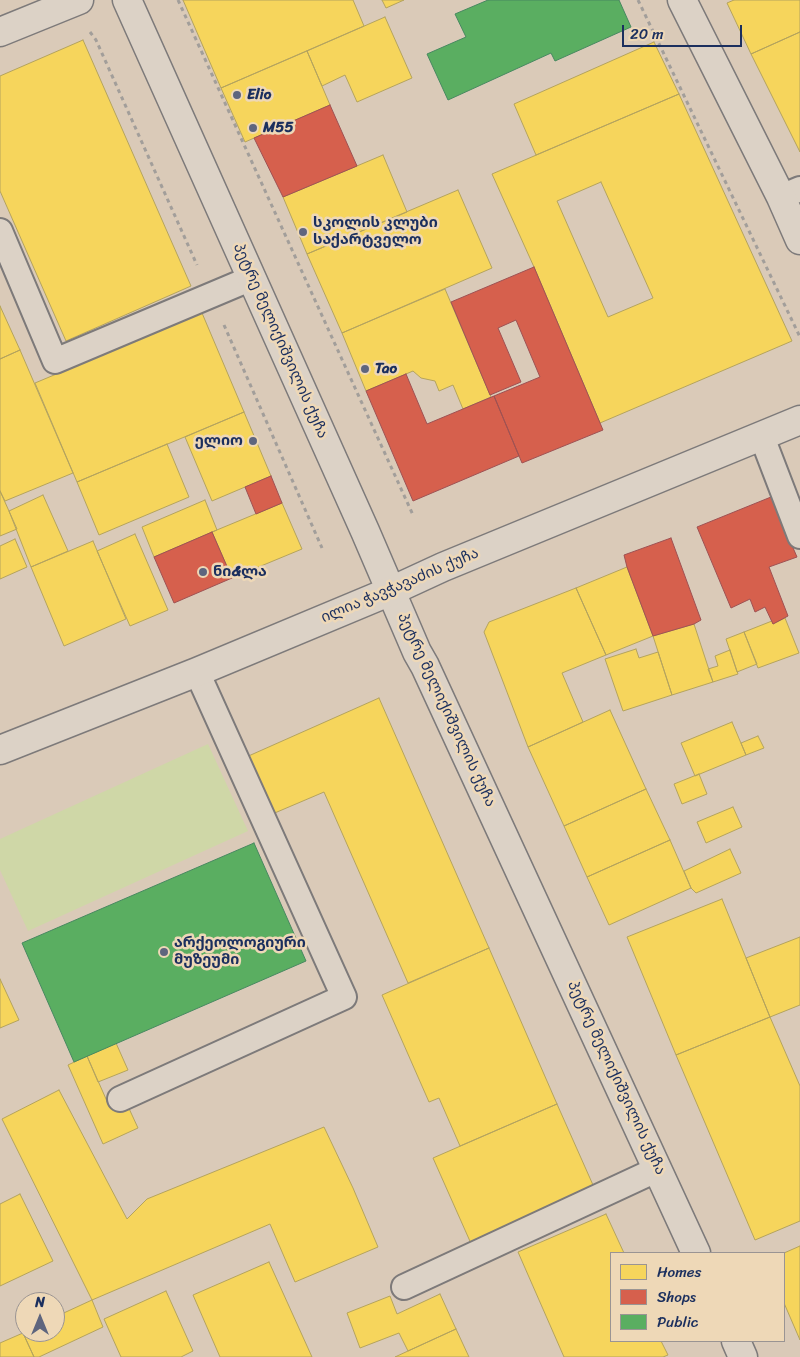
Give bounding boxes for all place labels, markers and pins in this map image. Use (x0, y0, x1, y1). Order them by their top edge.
place label: Elio (247, 86, 271, 104)
marker: Elio (231, 89, 243, 101)
place label: M55 (263, 119, 294, 137)
marker: M55 (247, 122, 259, 134)
place label: სკოლის კლუბი საქარტველო (313, 214, 438, 249)
marker: სკოლის კლუბი საქარტველო (297, 226, 309, 238)
place label: Tao (375, 360, 397, 378)
marker: Tao (359, 363, 371, 375)
place label: ელიო (195, 432, 243, 450)
marker: ელიო (247, 435, 259, 447)
place label: ნი&ლა (213, 563, 267, 581)
marker: ნი&ლა (197, 566, 209, 578)
place label: არქეოლოგიური მუზეუმი (174, 934, 306, 969)
marker: არქეოლოგიური მუზეუმი (158, 946, 170, 958)

